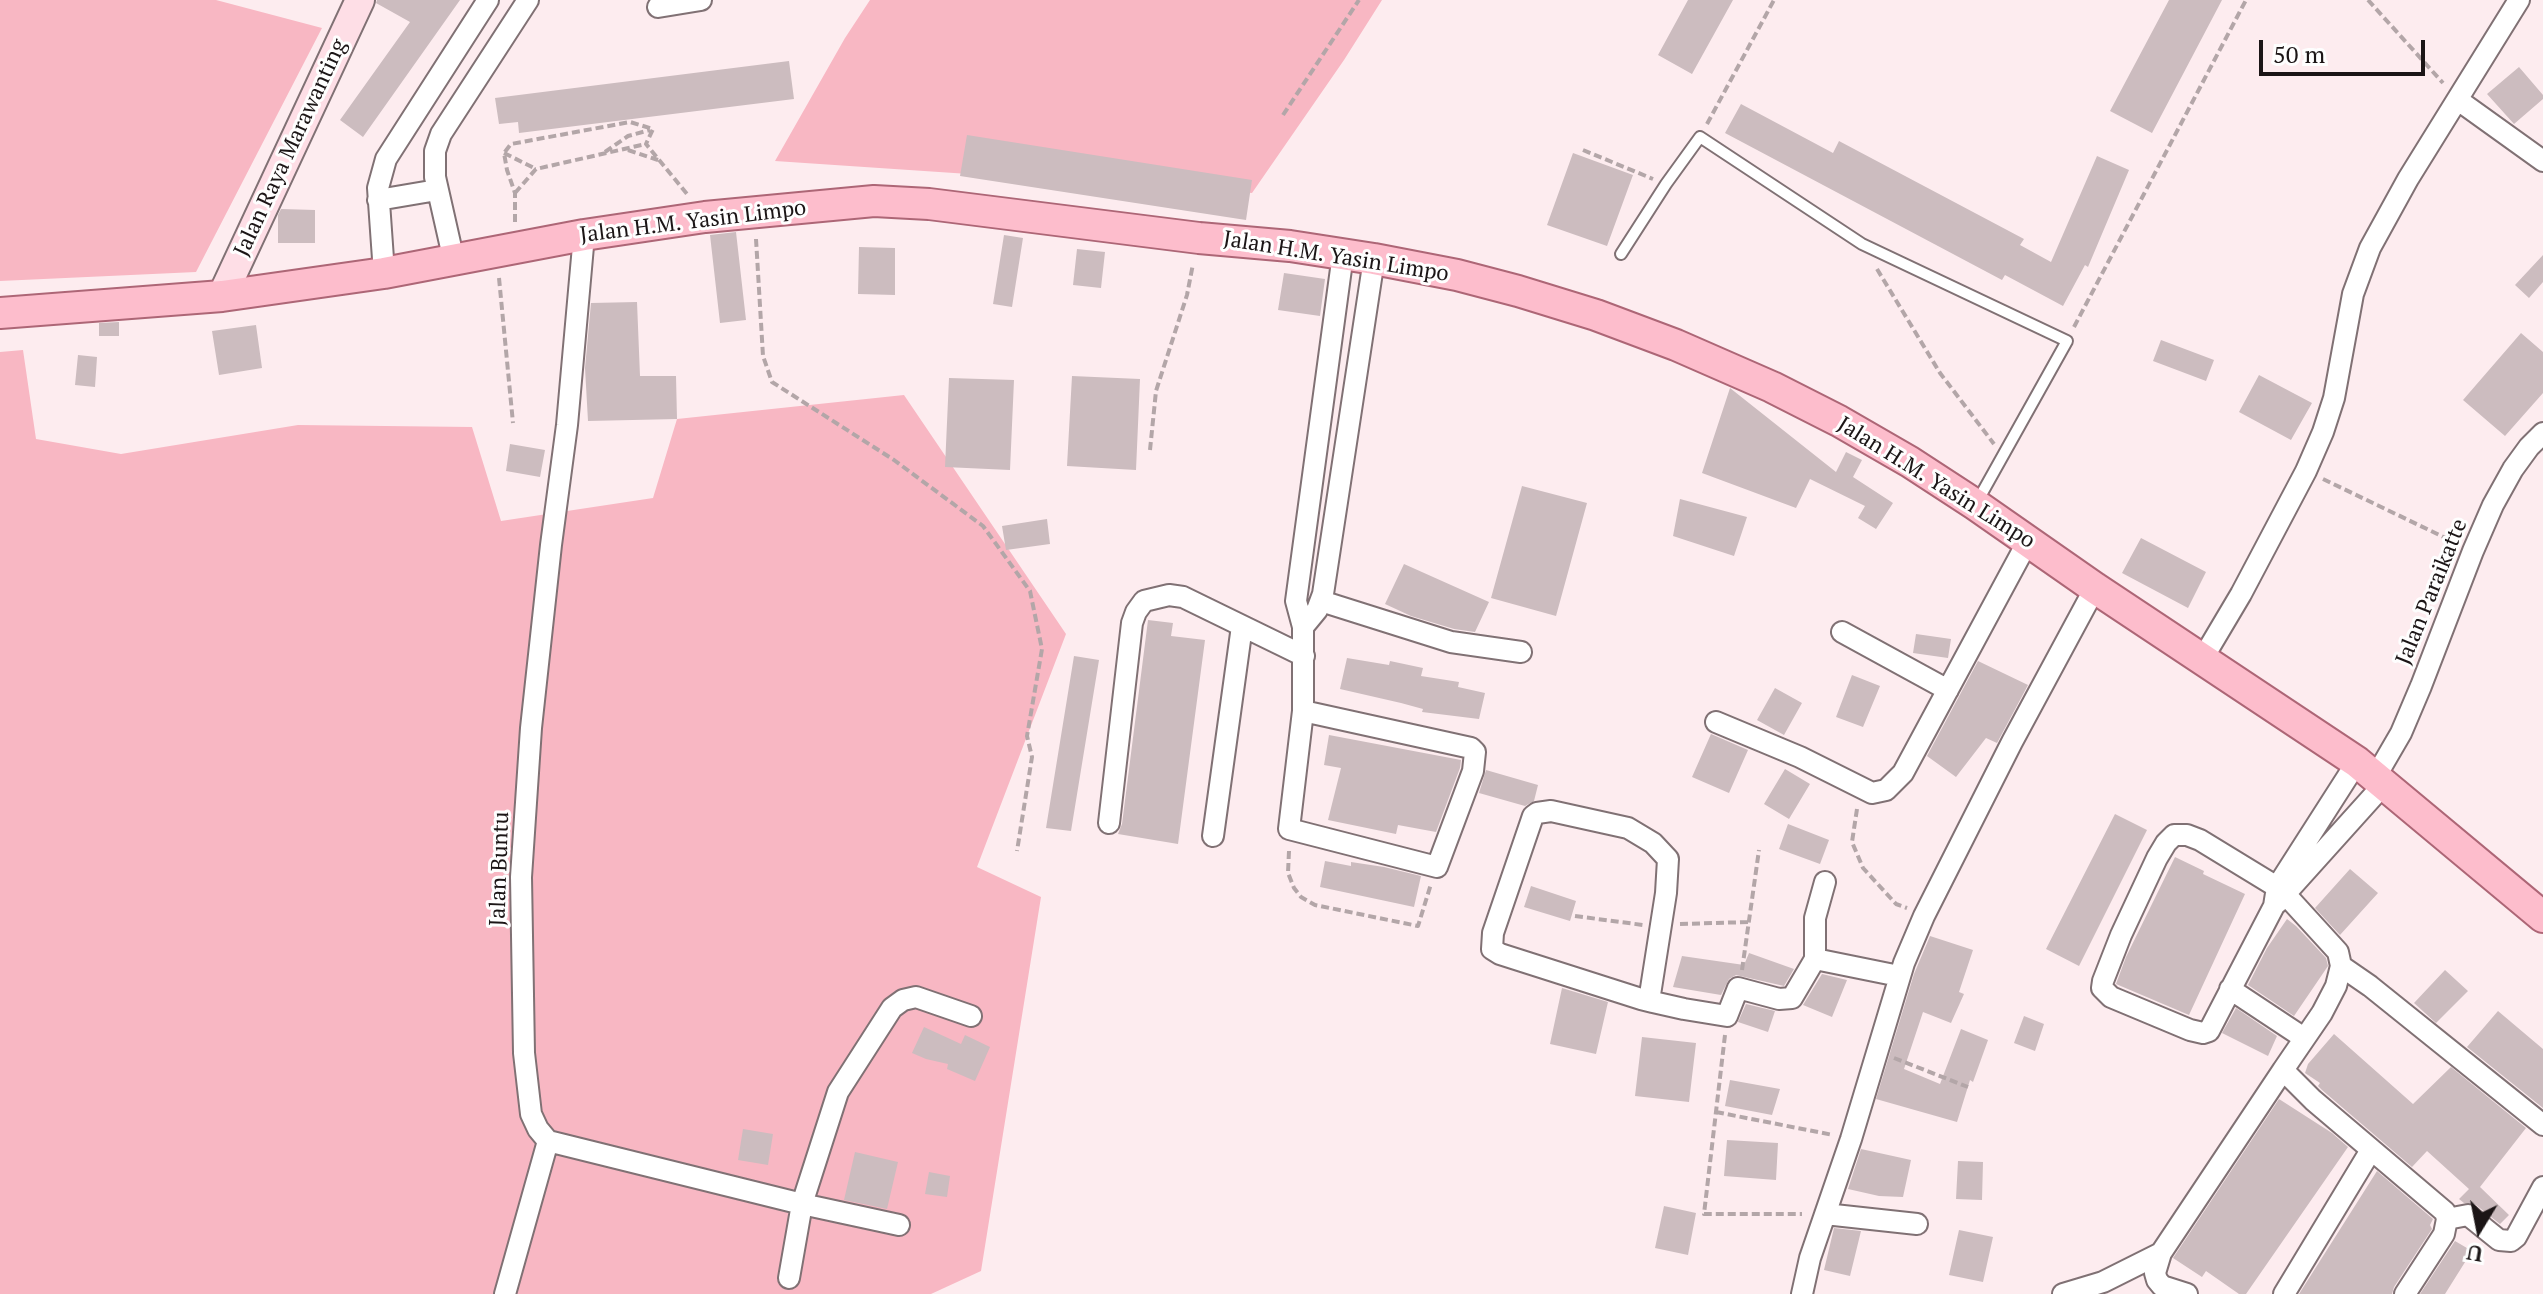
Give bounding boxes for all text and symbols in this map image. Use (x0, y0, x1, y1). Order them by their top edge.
scale bar (2263, 24, 2429, 74)
street label: Jalan Raya Marawanting (229, 35, 353, 261)
text: 50 m (2273, 38, 2325, 70)
street label: Jalan H.M. Yasin Limpo (578, 195, 808, 249)
street label: Jalan H.M. Yasin Limpo (1221, 226, 1451, 288)
street label: Jalan H.M. Yasin Limpo (1832, 411, 2040, 555)
street label: Jalan Paraikatte (2391, 515, 2473, 669)
street label: Jalan Buntu (485, 811, 515, 927)
north arrow (2439, 1190, 2519, 1270)
text: U (2464, 1238, 2485, 1270)

